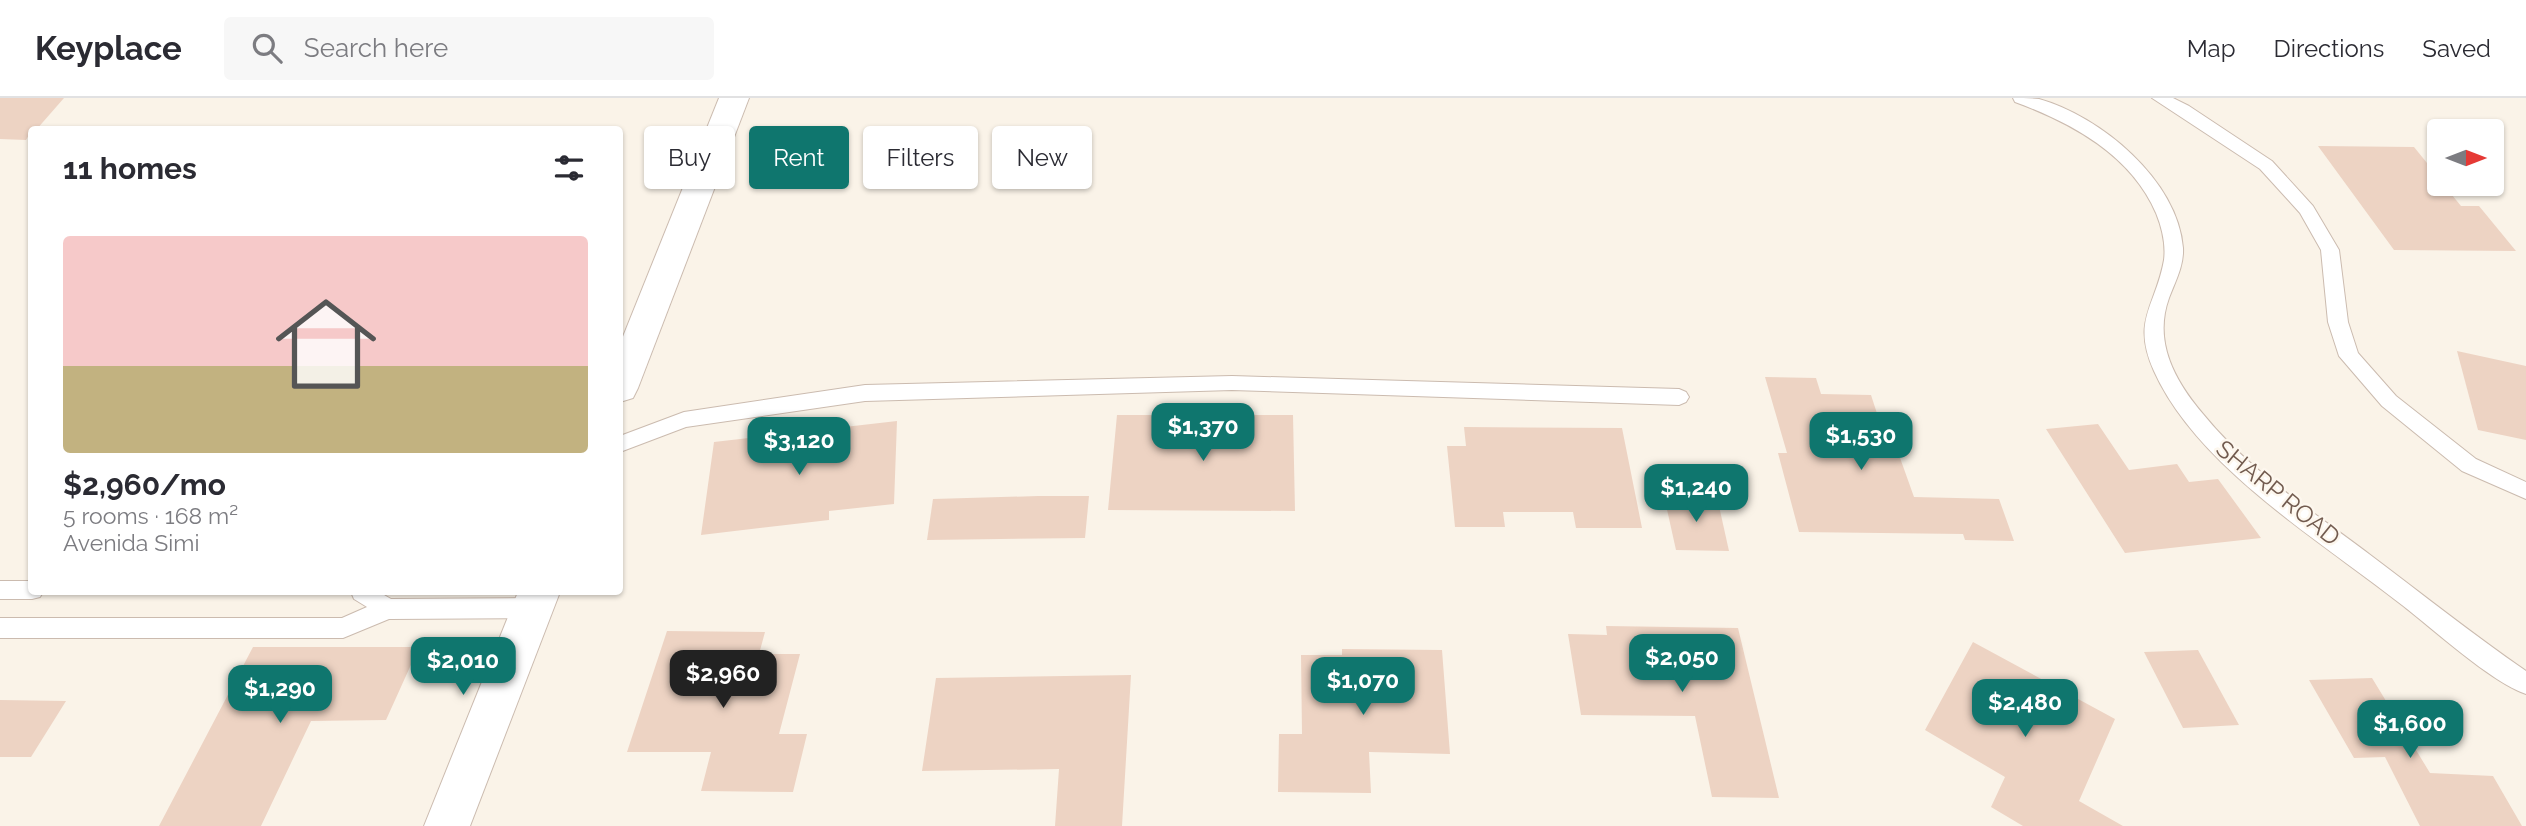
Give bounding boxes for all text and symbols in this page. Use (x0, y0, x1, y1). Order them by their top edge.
search box (224, 17, 714, 80)
text: Keyplace (35, 29, 182, 68)
icon: search (248, 29, 286, 67)
text: Search here (304, 33, 448, 63)
text: Map (2187, 34, 2236, 63)
text: Directions (2274, 34, 2384, 63)
text: Saved (2422, 34, 2491, 63)
north arrow (2427, 119, 2504, 196)
map controls (2427, 119, 2504, 196)
chip: Buy (644, 126, 735, 189)
chip: Rent (749, 126, 849, 189)
chip: Filters (863, 126, 978, 189)
chip: New (992, 126, 1092, 189)
icon: filters (550, 149, 588, 187)
text: 11 homes (63, 151, 197, 186)
icon: home (263, 281, 389, 407)
pin: $1,370 (1146, 404, 1260, 463)
text: $1,370 (1167, 412, 1239, 439)
pin: $1,530 (1804, 412, 1918, 472)
pin: $3,120 (742, 418, 856, 477)
text: $1,530 (1826, 421, 1896, 448)
text: $3,120 (763, 426, 835, 453)
street label: SHARP ROAD (2210, 434, 2346, 551)
pin: $1,240 (1639, 464, 1753, 524)
text: $2,960/mo (63, 467, 226, 502)
text: $1,240 (1660, 473, 1732, 500)
text: 5 rooms · 168 m² (63, 502, 238, 529)
text: Avenida Simi (63, 529, 199, 556)
pin: $2,050 (1625, 634, 1739, 694)
pin: $2,010 (406, 638, 520, 697)
text: $2,050 (1645, 643, 1719, 670)
text: $2,010 (427, 646, 499, 673)
pin: $2,960 (666, 650, 780, 710)
pin: $1,070 (1306, 658, 1420, 717)
text: $2,960 (686, 659, 760, 686)
pin: $1,290 (223, 666, 337, 725)
text: $1,070 (1327, 666, 1399, 693)
text: $1,290 (244, 674, 316, 701)
pin: $2,480 (1968, 680, 2082, 739)
text: $2,480 (1988, 688, 2062, 715)
pin: $1,600 (2353, 700, 2467, 760)
text: $1,600 (2373, 709, 2447, 736)

